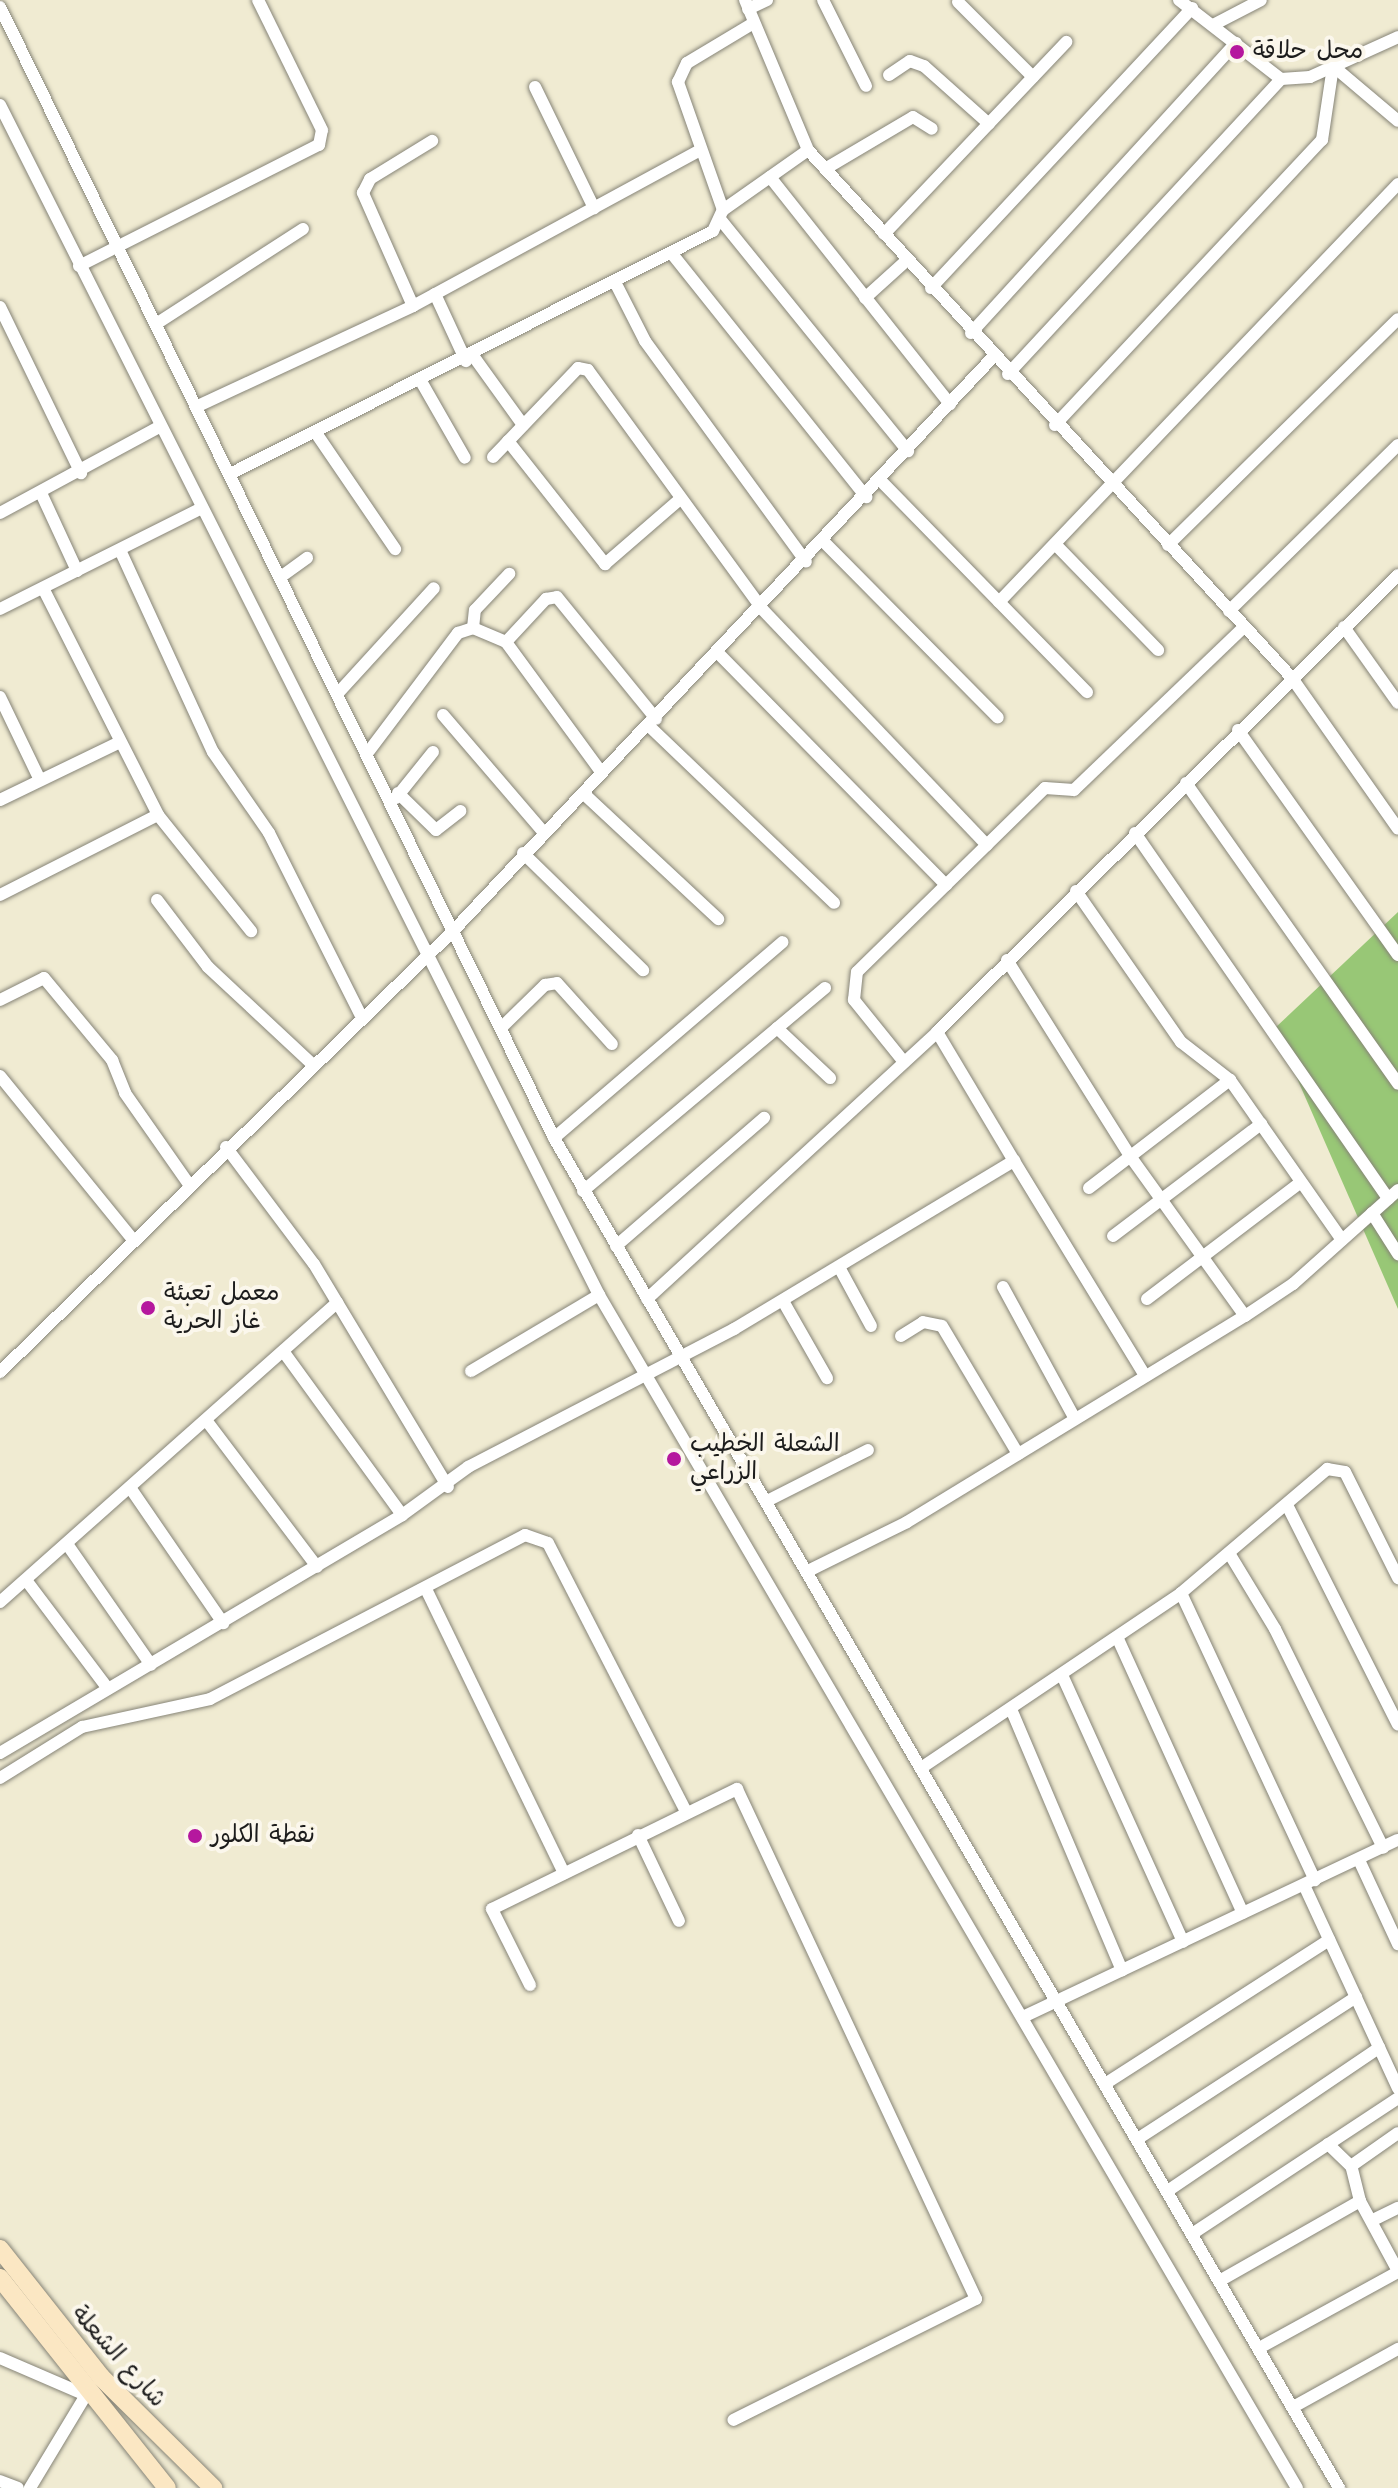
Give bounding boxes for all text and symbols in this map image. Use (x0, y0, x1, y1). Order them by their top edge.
place label: محل حلاقة (1253, 38, 1363, 66)
marker: محل حلاقة (1228, 43, 1246, 61)
place label: معمل تعبئة غاز الحرية (164, 1280, 279, 1336)
marker: معمل تعبئة غاز الحرية (139, 1299, 157, 1317)
place label: الشعلة الخطيب الزراعي (690, 1431, 840, 1487)
marker: الشعلة الخطيب الزراعي (665, 1450, 683, 1468)
place label: نقطة الكلور (211, 1822, 315, 1850)
marker: نقطة الكلور (186, 1827, 204, 1845)
street label: شارع الشعلة (65, 2300, 171, 2414)

